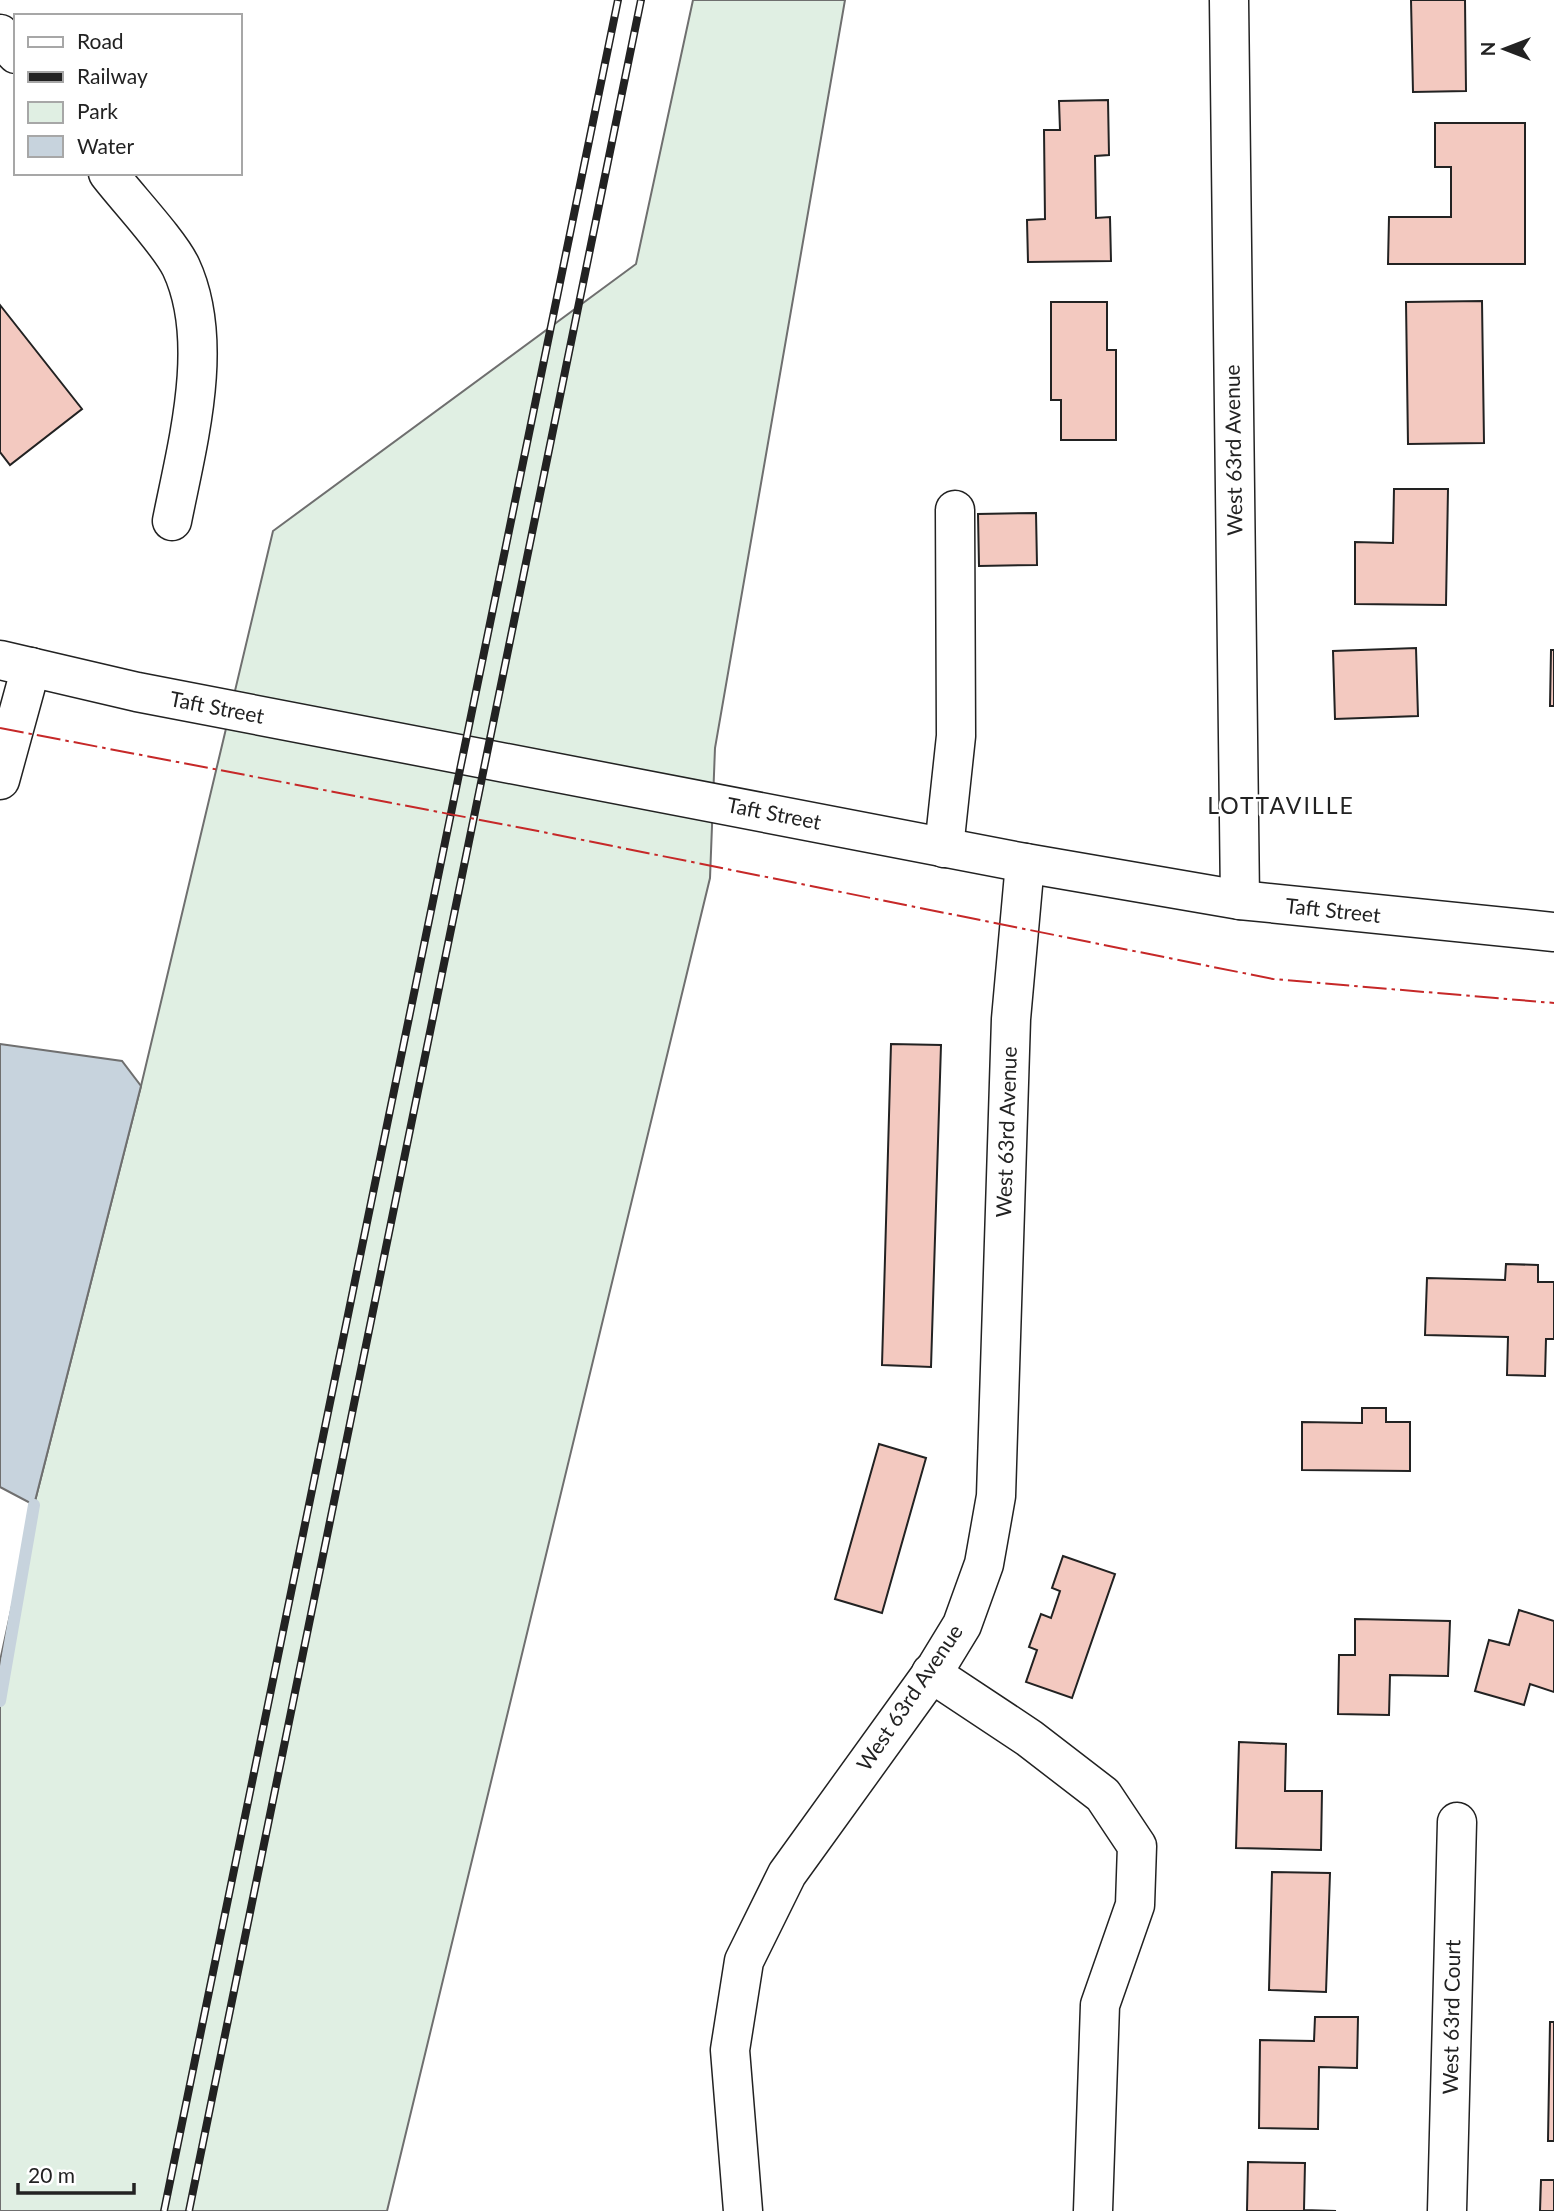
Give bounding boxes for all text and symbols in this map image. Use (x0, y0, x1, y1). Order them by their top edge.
legend (14, 14, 242, 175)
north arrow (1470, 14, 1540, 84)
text: Road (77, 28, 124, 53)
text: N (1476, 42, 1499, 56)
text: Railway (77, 63, 148, 88)
text: Park (77, 98, 118, 123)
text: Water (77, 133, 134, 158)
street label: West 63rd Avenue (1219, 364, 1246, 536)
street label: Taft Street (168, 685, 267, 728)
street label: Taft Street (725, 791, 824, 834)
district label: LOTTAVILLE (1207, 791, 1355, 819)
street label: Taft Street (1284, 892, 1382, 927)
street label: West 63rd Avenue (990, 1046, 1021, 1218)
street label: West 63rd Avenue (851, 1619, 967, 1775)
street label: West 63rd Court (1437, 1939, 1464, 2095)
scale bar (18, 2152, 133, 2196)
text: 20 m (28, 2162, 75, 2187)

